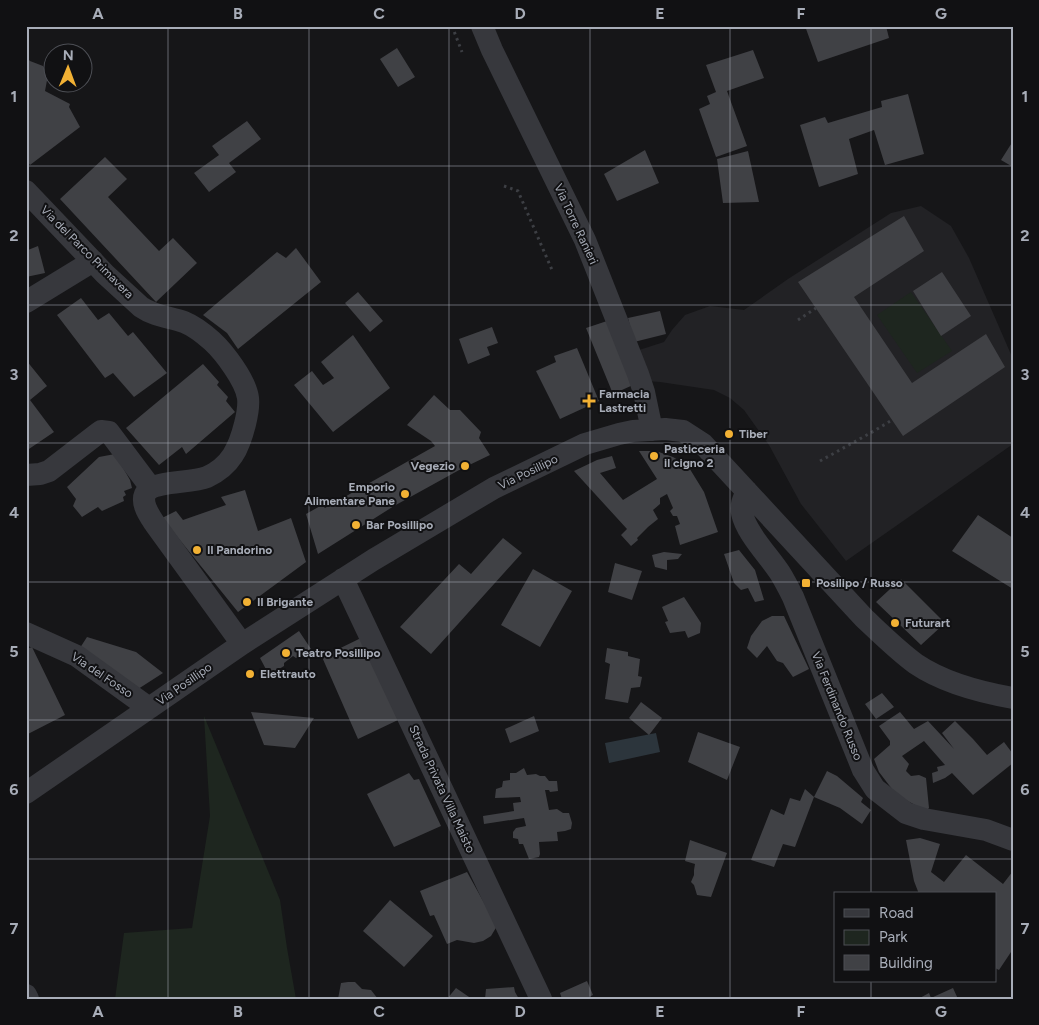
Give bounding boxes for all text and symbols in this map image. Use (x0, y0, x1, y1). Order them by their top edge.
text: A (92, 4, 104, 23)
text: B (233, 4, 243, 23)
text: C (373, 4, 385, 23)
text: D (514, 4, 526, 23)
text: E (655, 4, 665, 23)
text: F (797, 4, 806, 23)
text: G (935, 4, 947, 23)
north arrow (42, 42, 92, 92)
text: N (63, 47, 74, 64)
text: 1 (11, 87, 17, 106)
text: 1 (1022, 87, 1028, 106)
street label: Via Torre Ranieri (551, 182, 601, 266)
street label: Via del Parco Primavera (38, 203, 136, 301)
text: 2 (9, 226, 19, 245)
text: 2 (1020, 226, 1030, 245)
text: 3 (10, 365, 19, 384)
text: 3 (1021, 365, 1030, 384)
place label: Farmacia Lastretti (599, 387, 649, 415)
marker: Farmacia Lastretti (583, 395, 595, 407)
place label: Tiber (739, 427, 768, 441)
marker: Tiber (723, 428, 735, 440)
place label: Pasticceria il cigno 2 (664, 442, 725, 470)
marker: Pasticceria il cigno 2 (648, 450, 660, 462)
street label: Via Posillipo (496, 452, 560, 492)
place label: Vegezio (410, 459, 455, 473)
marker: Vegezio (459, 460, 471, 472)
place label: Emporio Alimentare Pane (304, 480, 395, 508)
marker: Emporio Alimentare Pane (399, 488, 411, 500)
text: 4 (9, 503, 19, 522)
text: 4 (1020, 503, 1030, 522)
place label: Bar Posillipo (366, 518, 433, 532)
marker: Bar Posillipo (350, 519, 362, 531)
place label: Il Pandorino (207, 543, 272, 557)
marker: Il Pandorino (191, 544, 203, 556)
place label: Posilipo / Russo (816, 576, 903, 590)
marker: Posilipo / Russo (800, 577, 812, 589)
place label: Il Brigante (257, 595, 313, 609)
marker: Il Brigante (241, 596, 253, 608)
place label: Futurart (905, 616, 950, 630)
marker: Futurart (889, 617, 901, 629)
text: 5 (9, 642, 19, 661)
text: 5 (1020, 642, 1030, 661)
place label: Teatro Posillipo (296, 646, 381, 660)
marker: Teatro Posillipo (280, 647, 292, 659)
street label: Via del Fosso (69, 649, 135, 701)
street label: Via Ferdinando Russo (809, 650, 865, 762)
street label: Via Posillipo (154, 660, 214, 708)
place label: Elettrauto (260, 667, 316, 681)
marker: Elettrauto (244, 668, 256, 680)
street label: Strada Privata Villa Maisto (406, 723, 478, 855)
text: 6 (9, 780, 19, 799)
text: 6 (1020, 780, 1030, 799)
legend (834, 892, 996, 982)
text: Road (879, 904, 914, 922)
text: 7 (10, 919, 19, 938)
text: 7 (1021, 919, 1030, 938)
text: Park (879, 928, 908, 946)
text: Building (879, 954, 933, 972)
text: A (92, 1002, 104, 1021)
text: B (233, 1002, 243, 1021)
text: C (373, 1002, 385, 1021)
text: D (514, 1002, 526, 1021)
text: E (655, 1002, 665, 1021)
text: F (797, 1002, 806, 1021)
text: G (935, 1002, 947, 1021)

